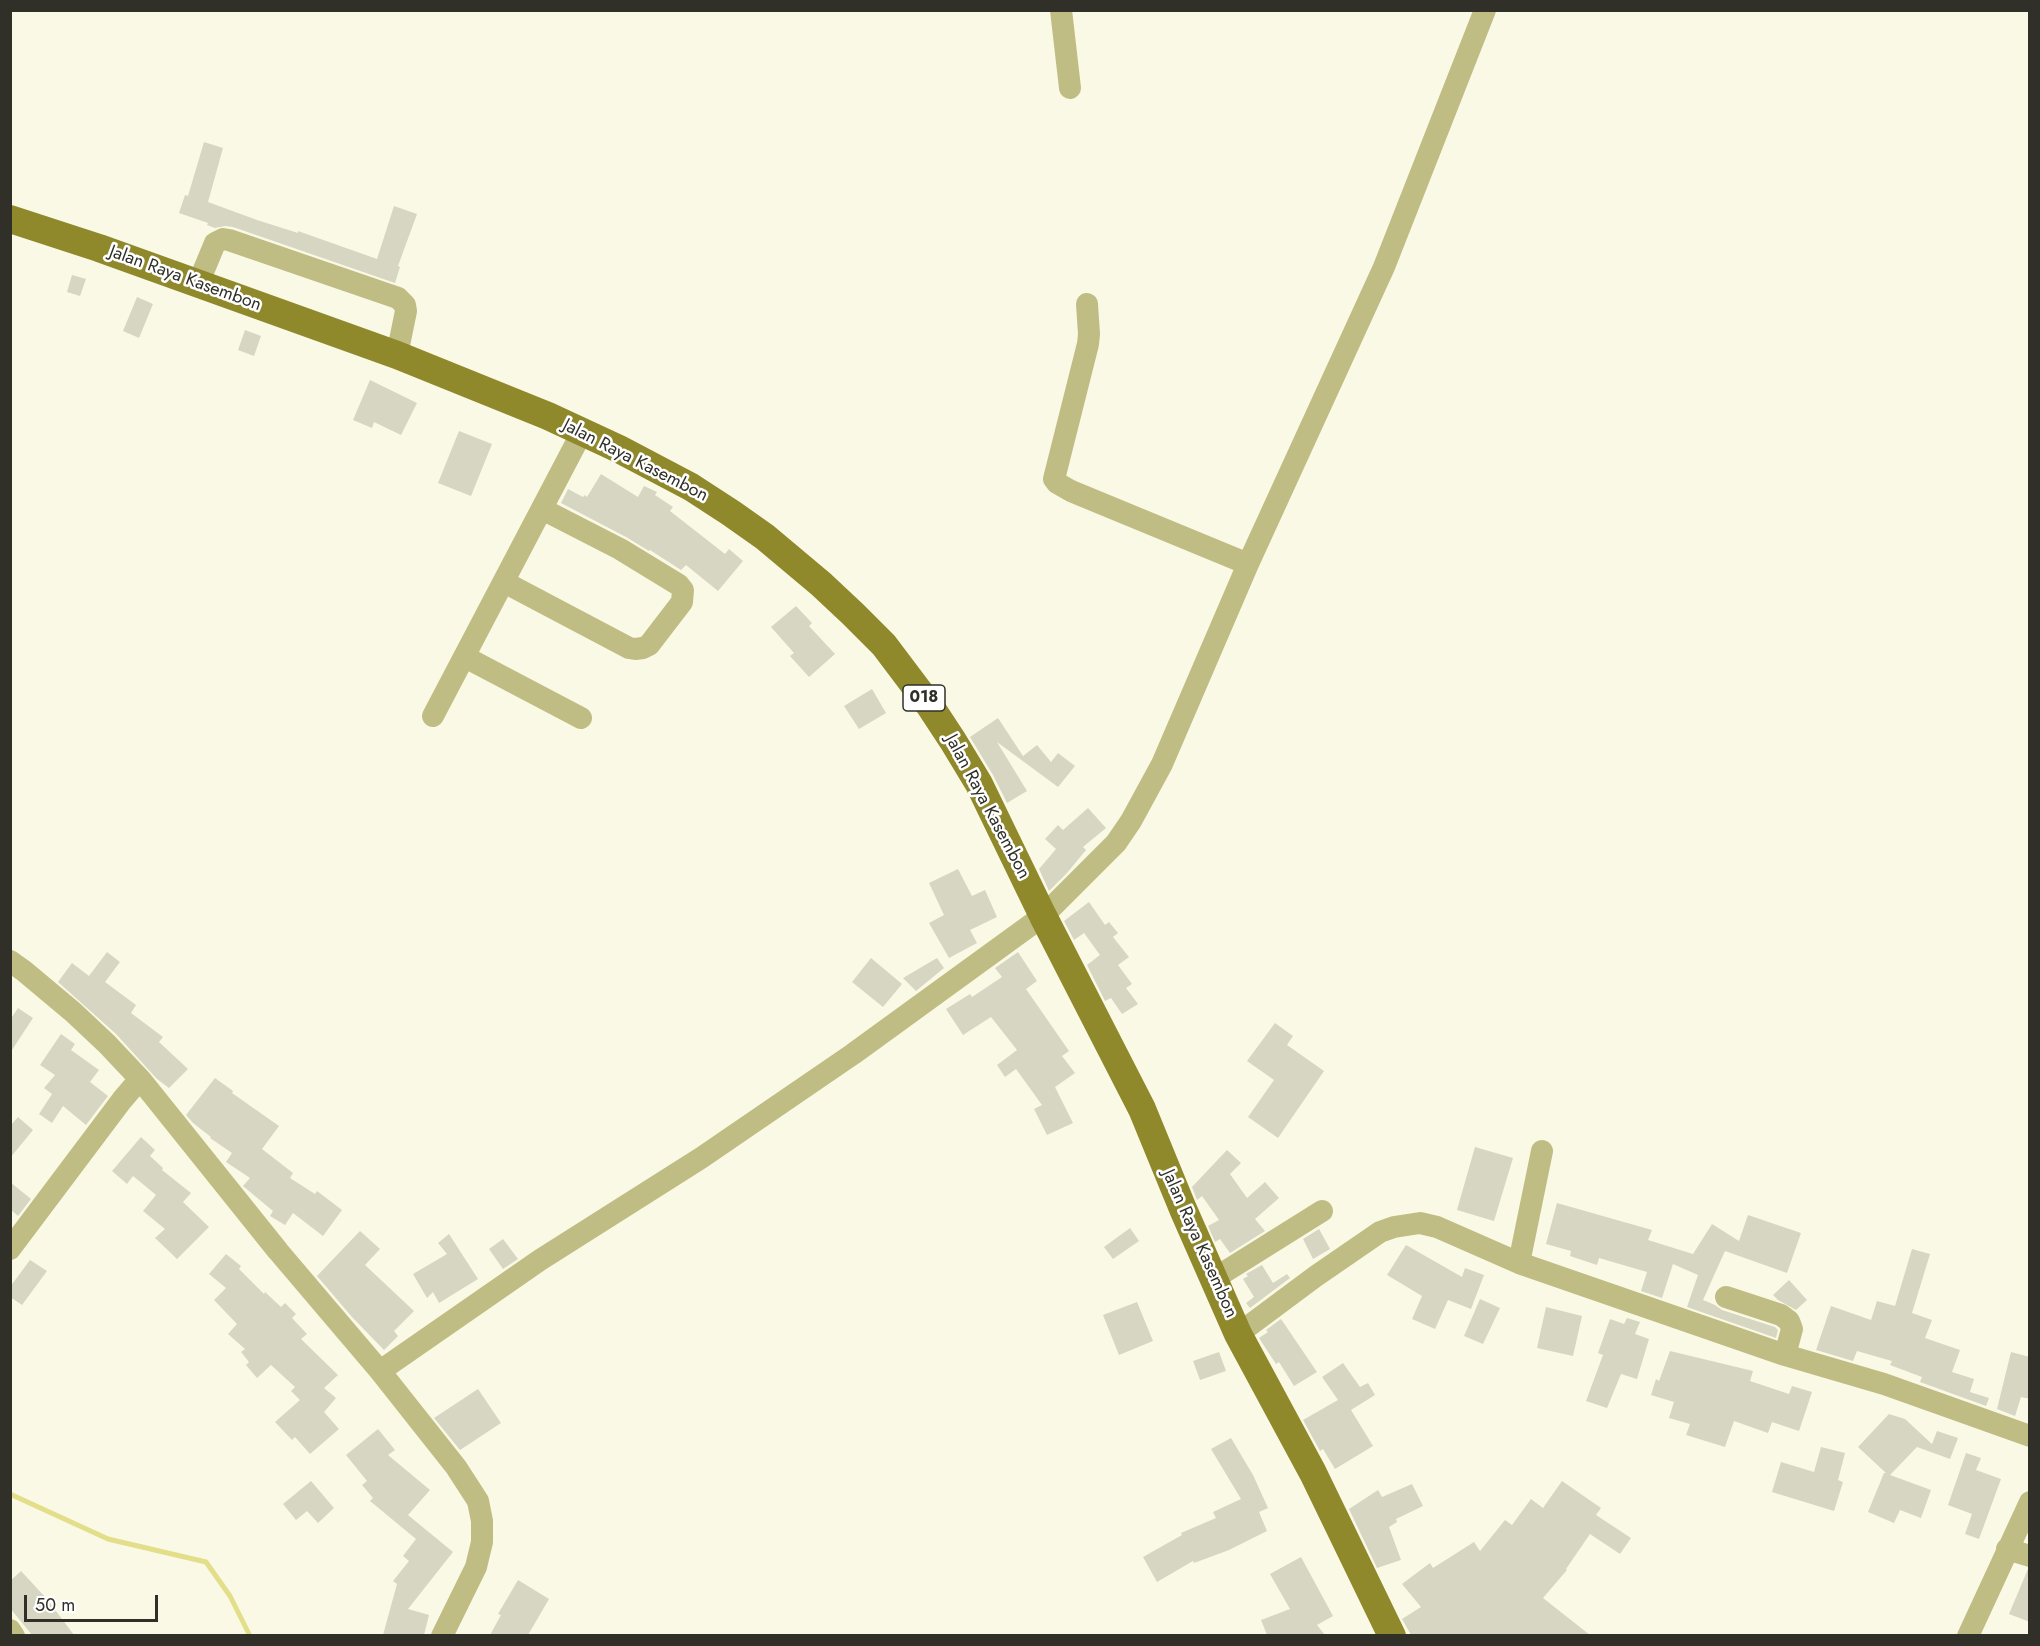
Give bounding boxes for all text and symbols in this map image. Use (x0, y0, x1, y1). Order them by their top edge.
street label: Jalan Raya Kasembon (106, 241, 264, 317)
street label: Jalan Raya Kasembon (559, 415, 711, 507)
road number: 018 (903, 685, 945, 711)
street label: Jalan Raya Kasembon (940, 731, 1034, 883)
street label: Jalan Raya Kasembon (1157, 1166, 1241, 1322)
scale bar (27, 1583, 160, 1621)
text: 50 m (35, 1592, 75, 1618)

